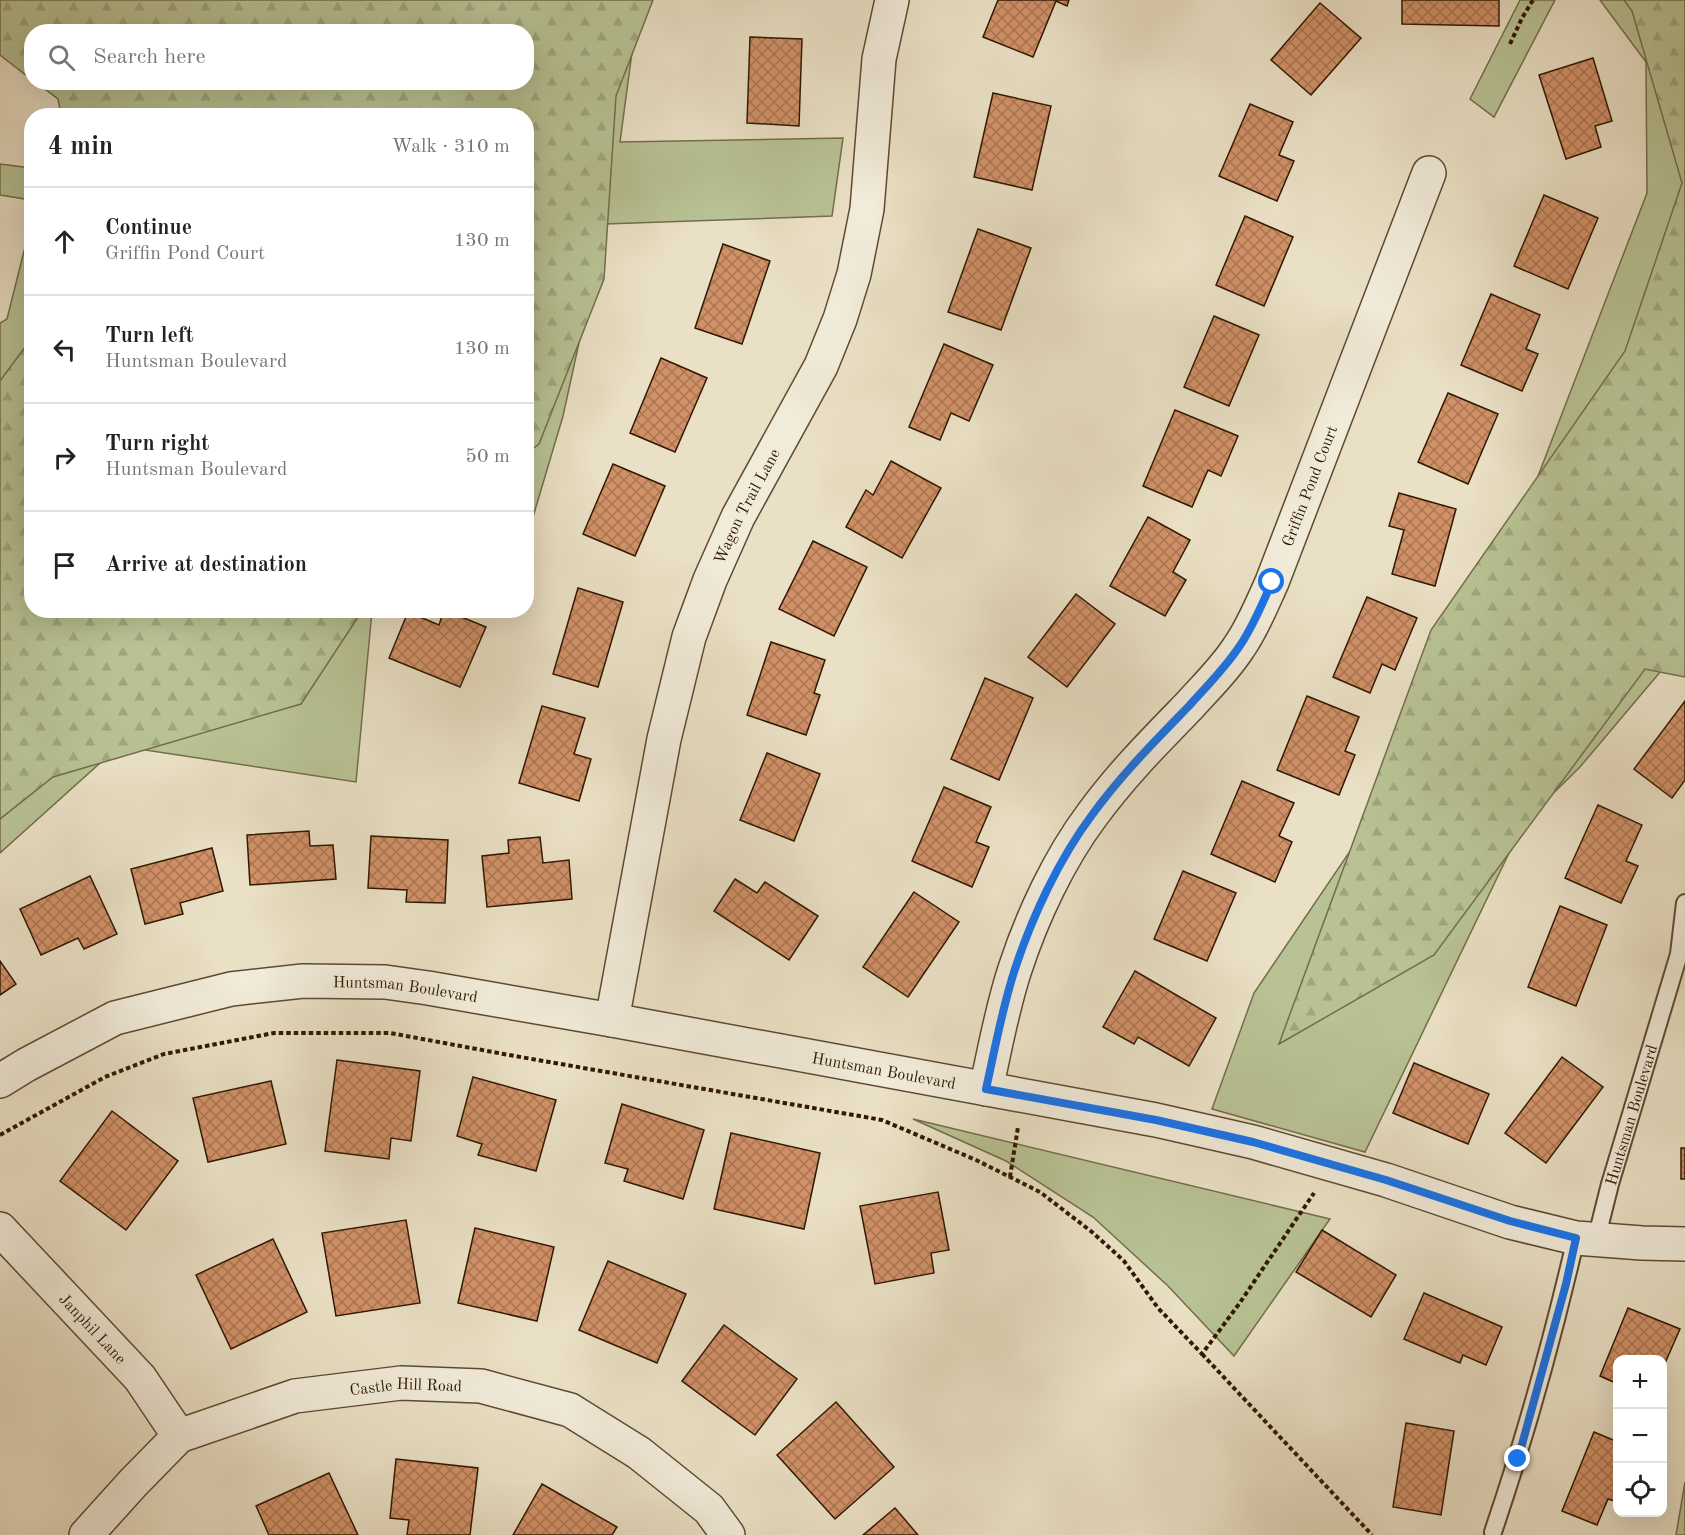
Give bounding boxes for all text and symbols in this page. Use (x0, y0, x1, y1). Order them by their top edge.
search box (24, 24, 534, 90)
icon: search (45, 41, 78, 74)
text: Search here (93, 46, 206, 68)
text: 4 min (48, 134, 113, 160)
text: Walk · 310 m (391, 137, 510, 157)
text: Continue (105, 217, 192, 239)
icon: ahead (48, 225, 81, 258)
text: 130 m (454, 231, 510, 251)
text: Griffin Pond Court (105, 244, 265, 264)
text: Turn left (105, 325, 194, 347)
icon: left (48, 333, 81, 366)
text: 130 m (454, 339, 510, 359)
text: Huntsman Boulevard (105, 352, 288, 372)
street label: Griffin Pond Court (1280, 423, 1341, 549)
text: Turn right (105, 433, 209, 455)
icon: right (48, 441, 81, 474)
text: 50 m (465, 447, 510, 467)
street label: Wagon Trail Lane (712, 447, 784, 567)
text: Huntsman Boulevard (105, 460, 288, 480)
icon: arrive (48, 549, 81, 582)
text: Arrive at destination (105, 554, 307, 576)
route start (1258, 568, 1284, 594)
street label: Huntsman Boulevard (333, 975, 479, 1006)
street label: Huntsman Boulevard (1604, 1043, 1661, 1188)
street label: Huntsman Boulevard (810, 1051, 957, 1093)
street label: Janphil Lane (55, 1291, 128, 1368)
map controls (1613, 1355, 1667, 1517)
button: + (1613, 1355, 1667, 1409)
street label: Castle Hill Road (349, 1377, 462, 1399)
button: − (1613, 1409, 1667, 1463)
route end (1504, 1445, 1530, 1471)
button: locate (1613, 1463, 1667, 1517)

